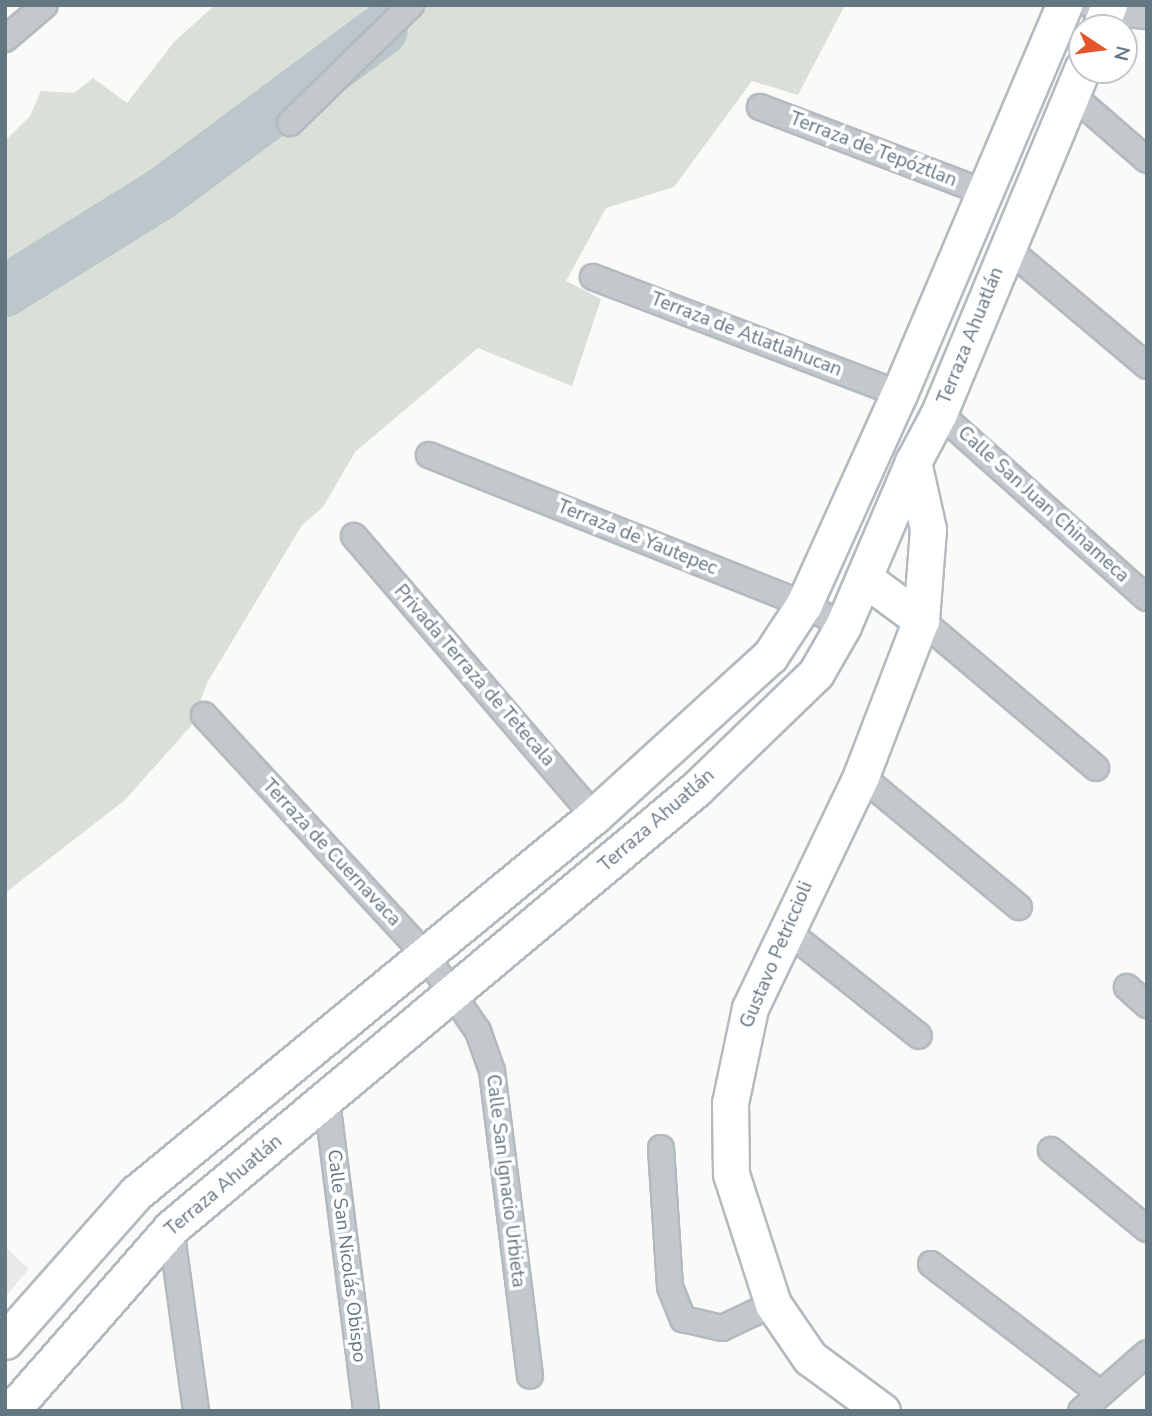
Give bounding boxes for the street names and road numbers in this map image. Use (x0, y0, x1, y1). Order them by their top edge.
street label: Terraza de Tepóztlan (786, 108, 960, 192)
street label: Terraza Ahuatlán (933, 264, 1009, 408)
street label: Terraza de Atlatlahucan (647, 288, 845, 382)
street label: Calle San Juan Chinameca (953, 422, 1133, 588)
street label: Terraza de Yautepec (554, 495, 720, 581)
street label: Privada Terraza de Tetecala (389, 580, 559, 772)
street label: Terraza Ahuatlán (594, 765, 720, 877)
street label: Terraza de Cuernavaca (257, 775, 405, 931)
street label: Gustavo Petriccioli (736, 878, 818, 1032)
street label: Calle San Ignacio Urbieta (481, 1073, 529, 1289)
street label: Terraza Ahuatlán (161, 1130, 287, 1242)
street label: Calle San Nicolás Obispo (322, 1148, 370, 1364)

